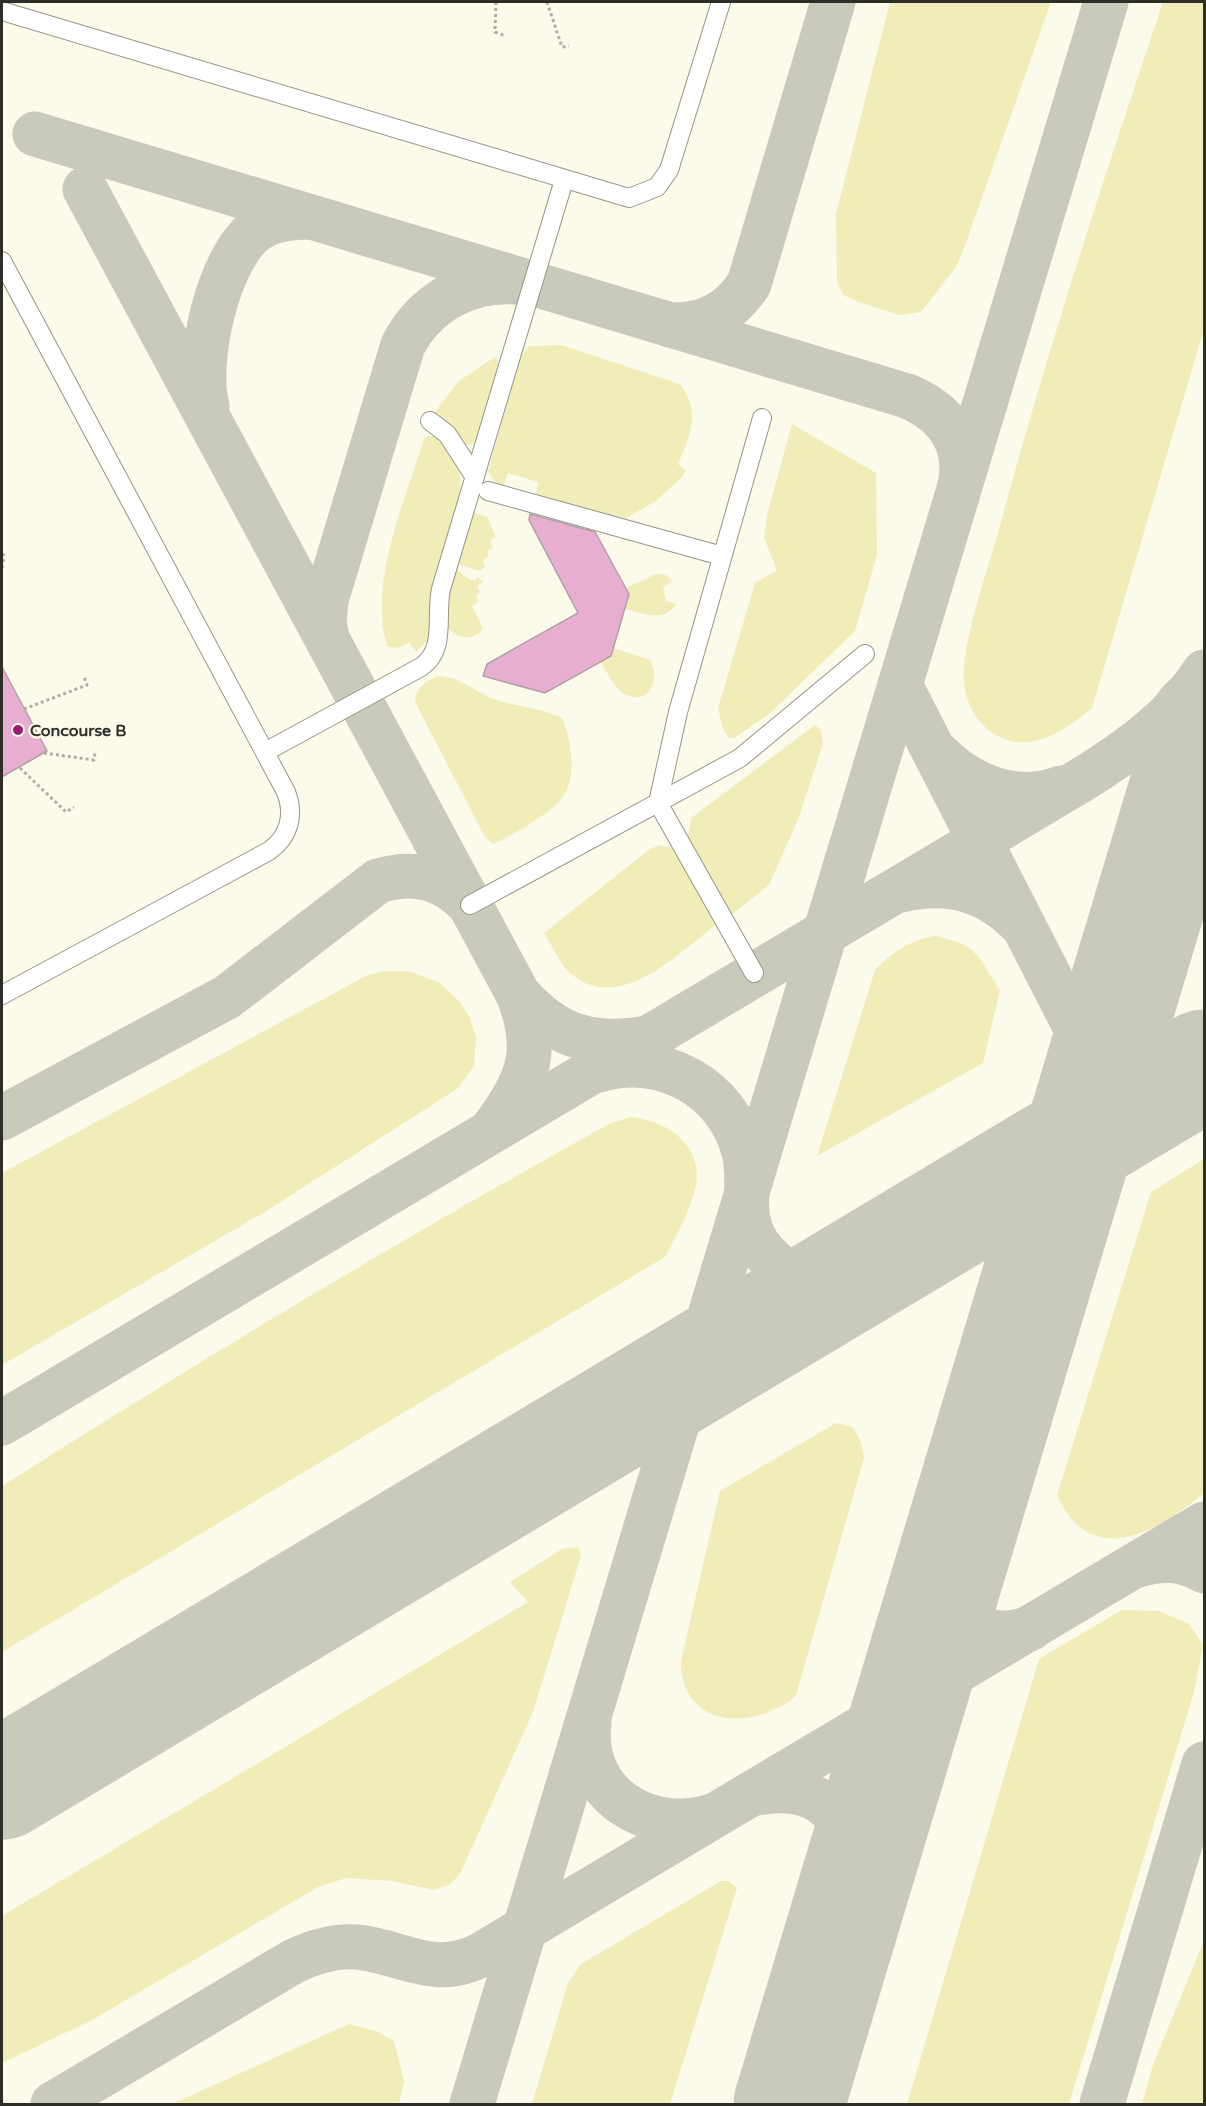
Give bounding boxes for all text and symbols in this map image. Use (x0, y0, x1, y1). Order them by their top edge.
place label: Concourse B (30, 721, 126, 741)
marker: Concourse B (11, 723, 25, 737)

